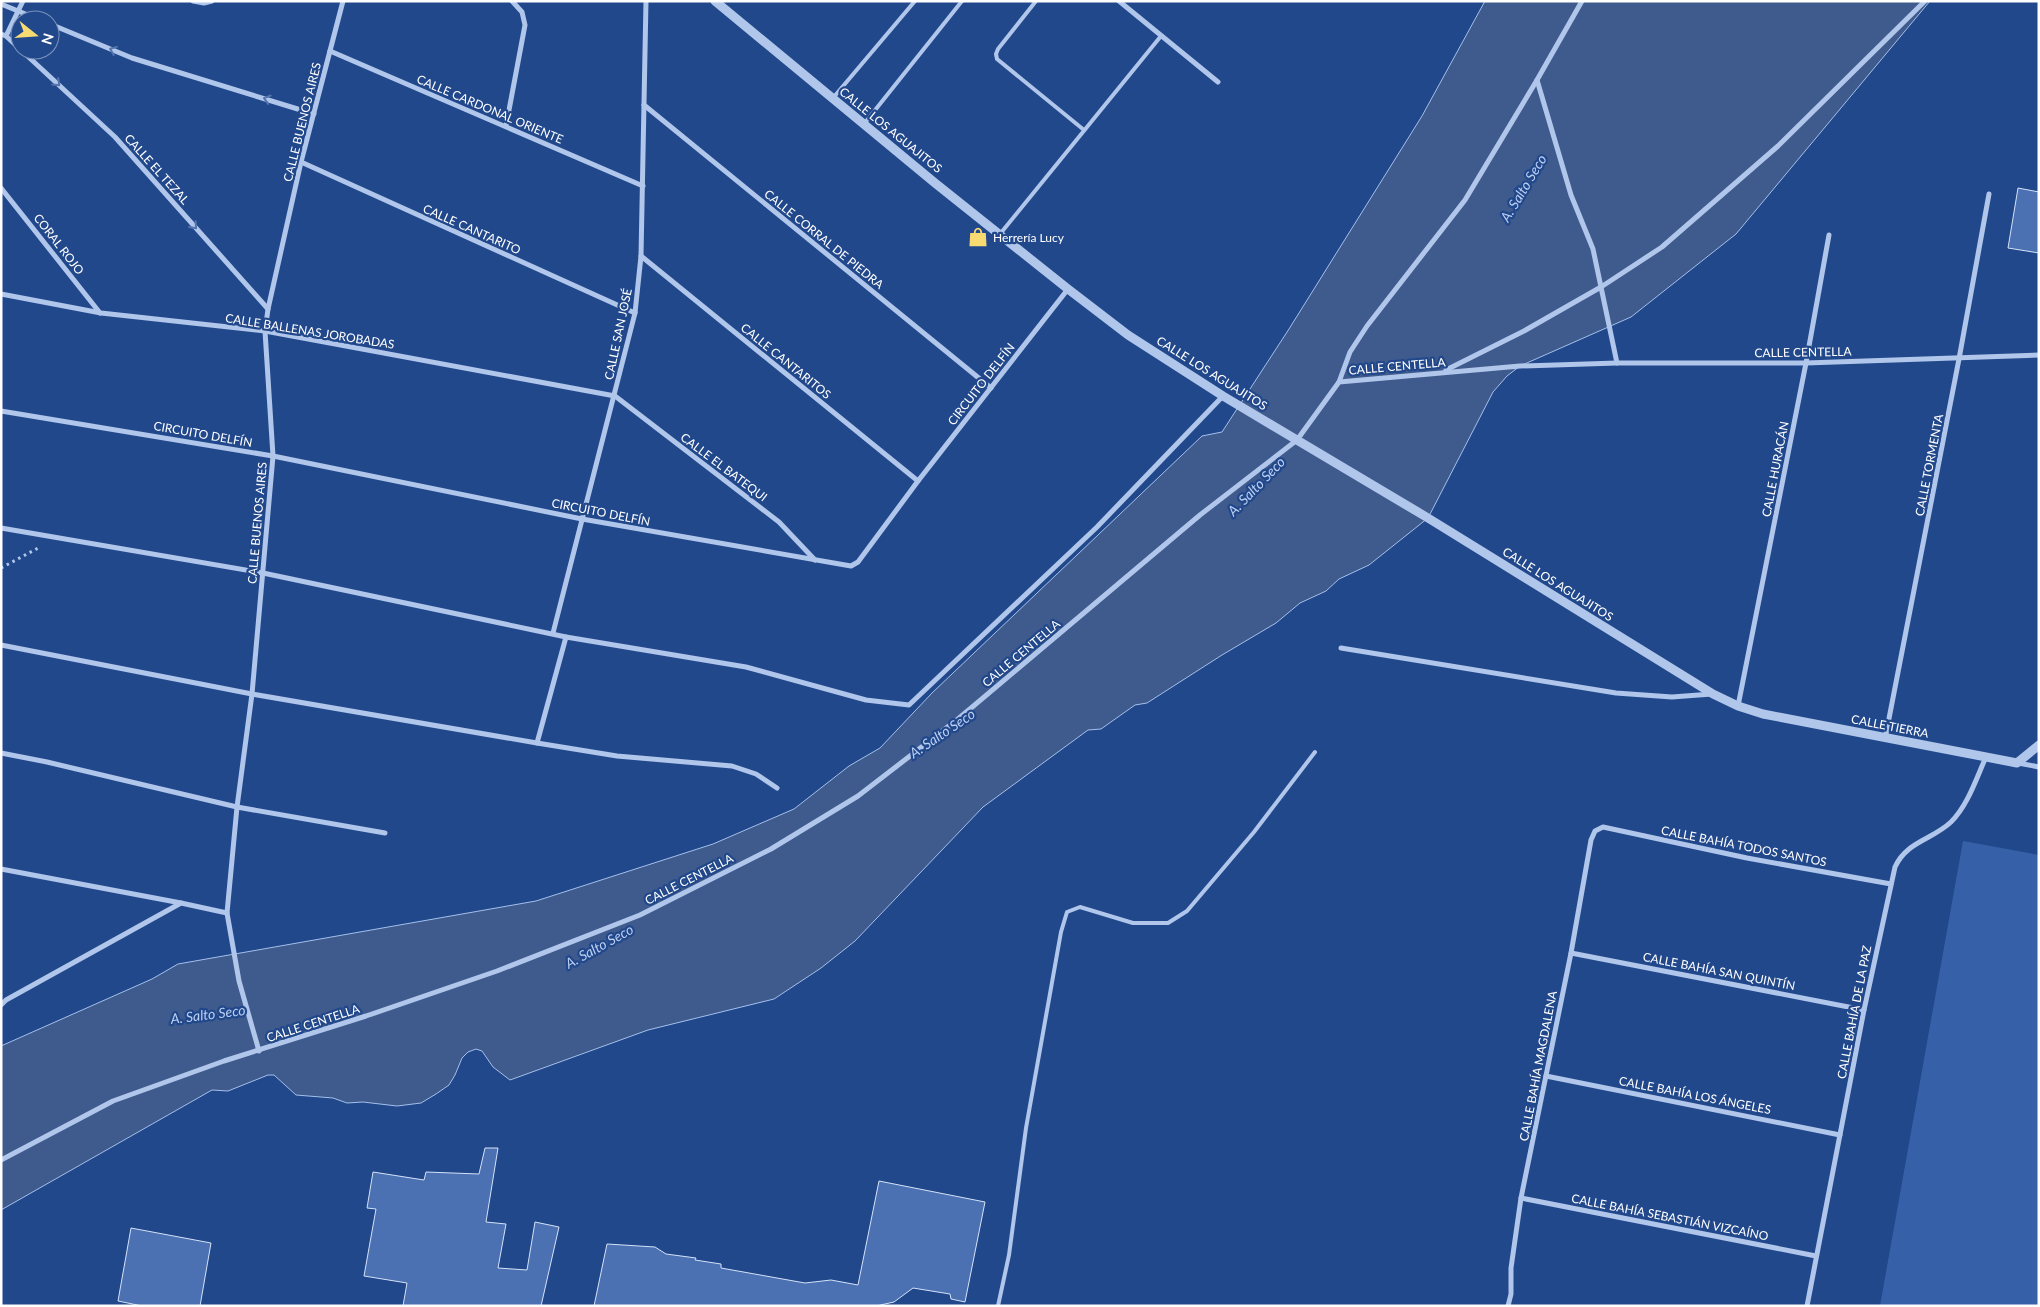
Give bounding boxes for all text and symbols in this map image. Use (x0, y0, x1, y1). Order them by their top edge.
north arrow (10, 10, 60, 60)
text: N (38, 31, 58, 47)
one-way arrow (109, 45, 118, 56)
street label: CALLE BUENOS AIRES (280, 61, 324, 183)
street label: CALLE CARDONAL ORIENTE (415, 71, 566, 147)
one-way arrow (52, 77, 61, 86)
street label: CALLE LOS AGUAJITOS (837, 84, 945, 176)
one-way arrow (264, 95, 272, 105)
street label: CALLE EL TEZAL (122, 131, 192, 207)
water label: A. Salto Seco (1496, 151, 1550, 226)
street label: CALLE CORRAL DE PIEDRA (761, 186, 887, 292)
street label: CALLE CANTARITO (421, 201, 524, 257)
street label: CORAL ROJO (31, 211, 88, 278)
one-way arrow (188, 220, 197, 229)
shop icon: Herrería Lucy (967, 226, 989, 248)
place label: Herrería Lucy (993, 230, 1065, 245)
street label: CALLE SAN JOSÉ (601, 287, 635, 381)
street label: CALLE BALLENAS JOROBADAS (224, 310, 396, 352)
street label: CALLE CANTARITOS (738, 320, 834, 402)
street label: CALLE LOS AGUAJITOS (1154, 333, 1270, 413)
street label: CIRCUITO DELFÍN (944, 340, 1018, 428)
street label: CALLE CENTELLA (1754, 344, 1853, 360)
street label: CALLE CENTELLA (1348, 354, 1447, 378)
street label: CALLE TORMENTA (1912, 412, 1946, 517)
street label: CIRCUITO DELFÍN (152, 418, 254, 450)
street label: CALLE HURACÁN (1758, 420, 1792, 518)
street label: CALLE EL BATEQUI (678, 429, 770, 505)
water label: A. Salto Seco (1223, 453, 1288, 520)
street label: CALLE BUENOS AIRES (244, 461, 270, 585)
street label: CIRCUITO DELFÍN (551, 495, 651, 529)
street label: CALLE LOS AGUAJITOS (1500, 544, 1616, 624)
street label: CALLE CENTELLA (979, 616, 1064, 690)
water label: A. Salto Seco (905, 705, 978, 762)
street label: CALLE TIERRA (1850, 711, 1931, 741)
street label: CALLE BAHÍA TODOS SANTOS (1660, 823, 1828, 869)
street label: CALLE CENTELLA (642, 850, 736, 908)
water label: A. Salto Seco (561, 920, 636, 972)
street label: CALLE BAHÍA DE LA PAZ (1834, 944, 1874, 1080)
street label: CALLE BAHÍA SAN QUINTÍN (1642, 949, 1796, 993)
street label: CALLE BAHÍA MAGDALENA (1516, 989, 1560, 1142)
water label: A. Salto Seco (169, 1001, 246, 1027)
street label: CALLE CENTELLA (265, 1001, 362, 1045)
street label: CALLE BAHÍA LOS ÁNGELES (1618, 1073, 1772, 1117)
street label: CALLE BAHÍA SEBASTIÁN VIZCAÍNO (1570, 1191, 1770, 1244)

